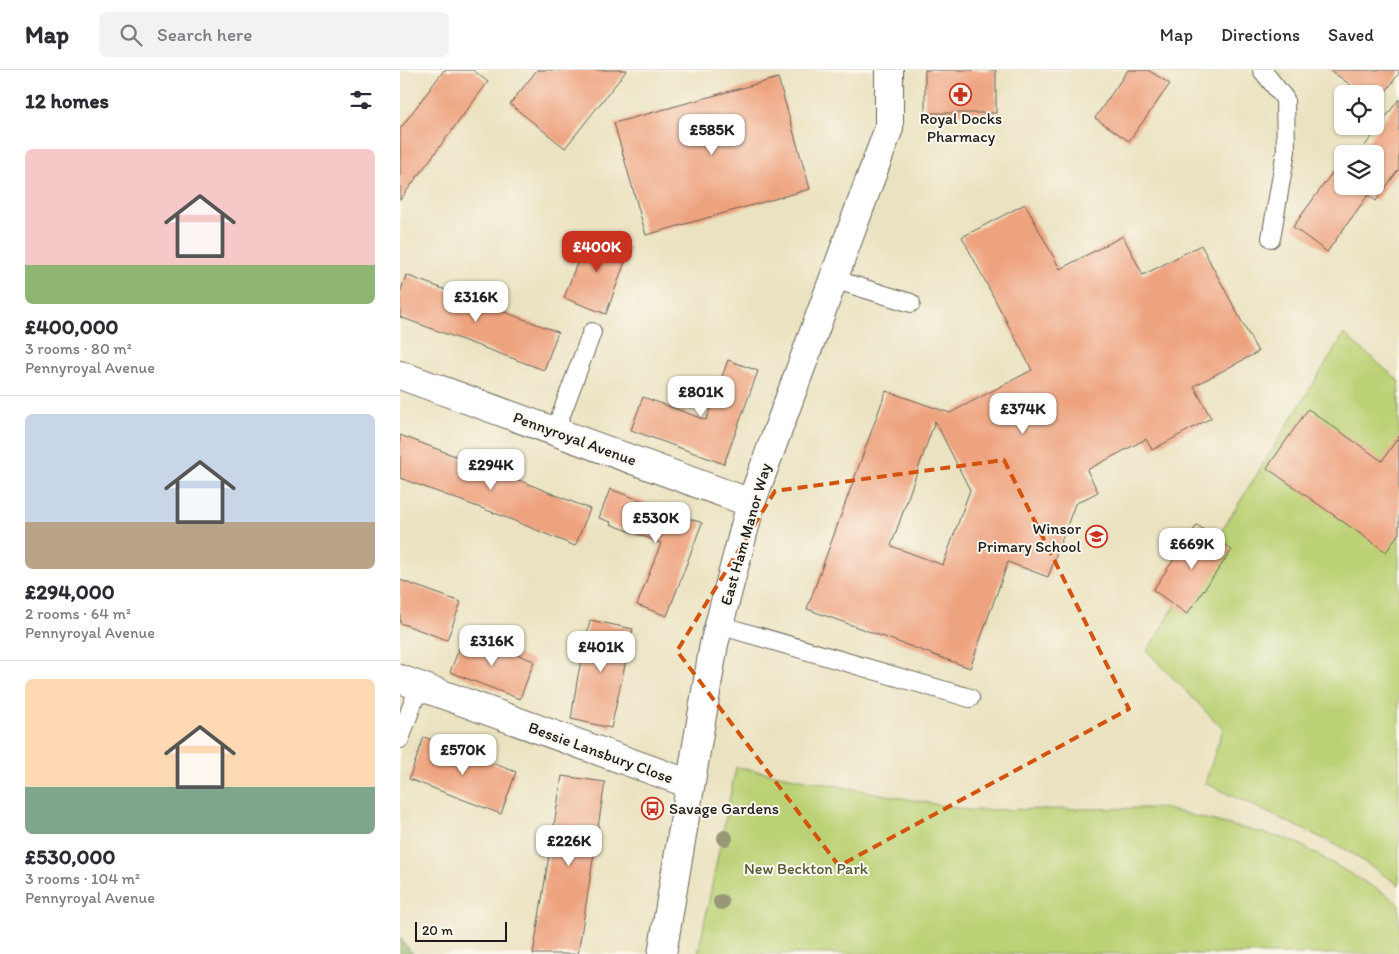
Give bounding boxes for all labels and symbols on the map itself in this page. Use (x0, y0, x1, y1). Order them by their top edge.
pharmacy icon: Royal Docks Pharmacy (949, 82, 973, 106)
place label: Royal Docks Pharmacy (920, 109, 1002, 146)
pin: £585K (677, 114, 747, 156)
pin: £400K (562, 230, 632, 273)
pin: £316K (441, 280, 511, 323)
pin: £801K (666, 376, 736, 418)
pin: £374K (988, 392, 1058, 435)
street label: Pennyroyal Avenue (511, 407, 639, 470)
pin: £294K (456, 448, 526, 491)
street label: East Ham Manor Way (716, 460, 775, 607)
pin: £530K (621, 502, 691, 544)
place label: Winsor Primary School (978, 519, 1082, 556)
school or university icon: Winsor Primary School (1085, 525, 1109, 549)
pin: £669K (1157, 528, 1227, 570)
pin: £316K (457, 624, 527, 667)
pin: £401K (566, 630, 636, 673)
street label: Bessie Lansbury Close (526, 717, 676, 787)
pin: £570K (428, 734, 498, 776)
bus stop icon: Savage Gardens (641, 796, 665, 820)
place label: Savage Gardens (669, 799, 779, 818)
pin: £226K (534, 824, 604, 867)
park label: New Beckton Park (744, 859, 869, 878)
scale bar (415, 919, 508, 942)

